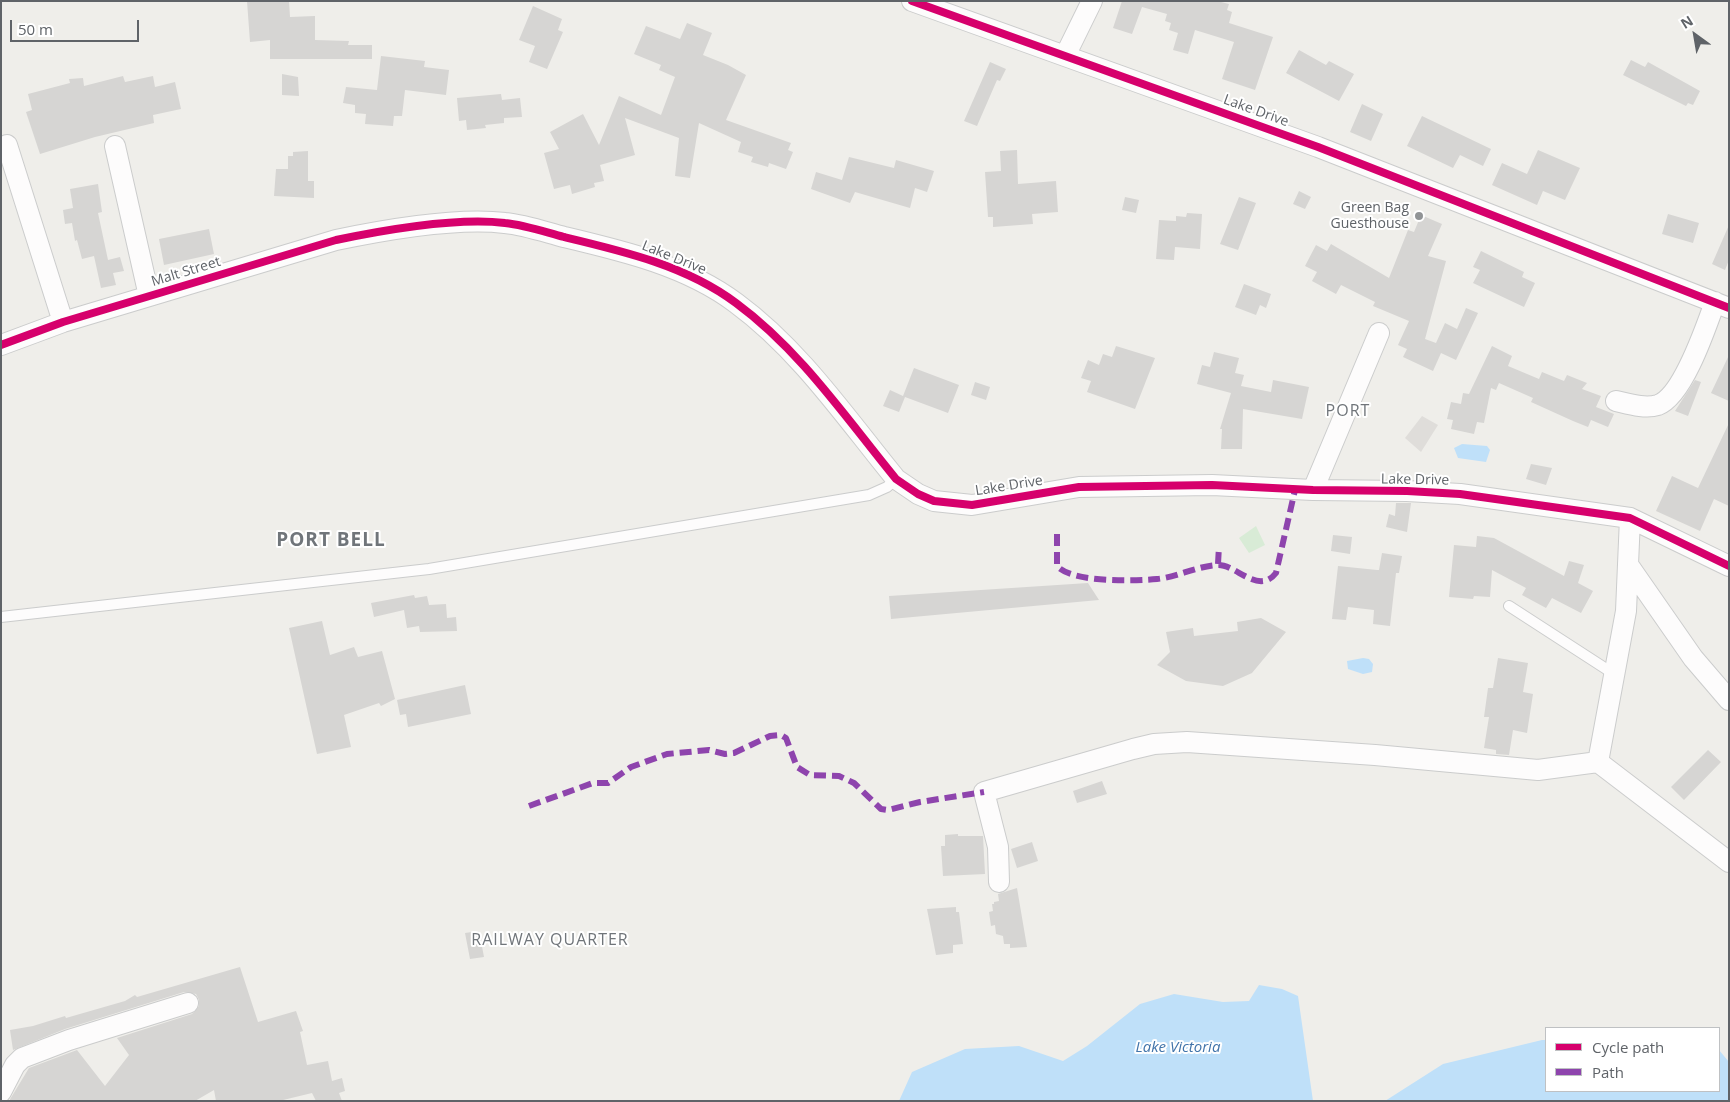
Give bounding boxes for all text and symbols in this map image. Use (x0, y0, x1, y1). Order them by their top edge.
scale bar (12, 10, 141, 42)
north arrow (1670, 10, 1720, 60)
text: N (1677, 11, 1697, 33)
text: 50 m (18, 19, 53, 39)
street label: Lake Drive (1221, 91, 1291, 131)
place label: Green Bag Guesthouse (1331, 200, 1409, 232)
marker: Green Bag Guesthouse (1413, 210, 1425, 222)
street label: Lake Drive (639, 237, 709, 279)
street label: Malt Street (149, 253, 223, 291)
district label: PORT (1325, 401, 1371, 421)
street label: Lake Drive (1381, 471, 1449, 489)
street label: Lake Drive (974, 472, 1044, 500)
district label: PORT BELL (275, 530, 387, 552)
district label: RAILWAY QUARTER (469, 930, 631, 950)
legend (1545, 1027, 1720, 1092)
text: Cycle path (1592, 1037, 1664, 1057)
water label: Lake Victoria (1136, 1039, 1220, 1057)
text: Path (1592, 1062, 1624, 1082)

